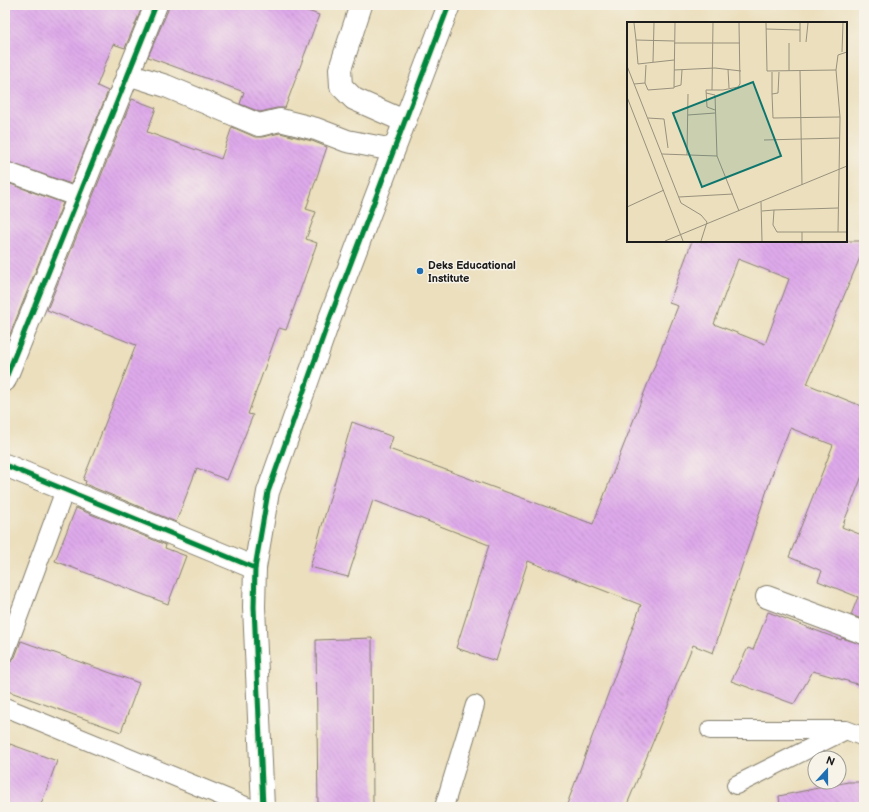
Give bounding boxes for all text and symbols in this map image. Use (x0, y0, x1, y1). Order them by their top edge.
inset map (627, 22, 847, 242)
place label: Deks Educational Institute (428, 259, 516, 285)
marker: Deks Educational Institute (415, 266, 425, 276)
north arrow (807, 750, 847, 790)
text: N (824, 754, 837, 769)

